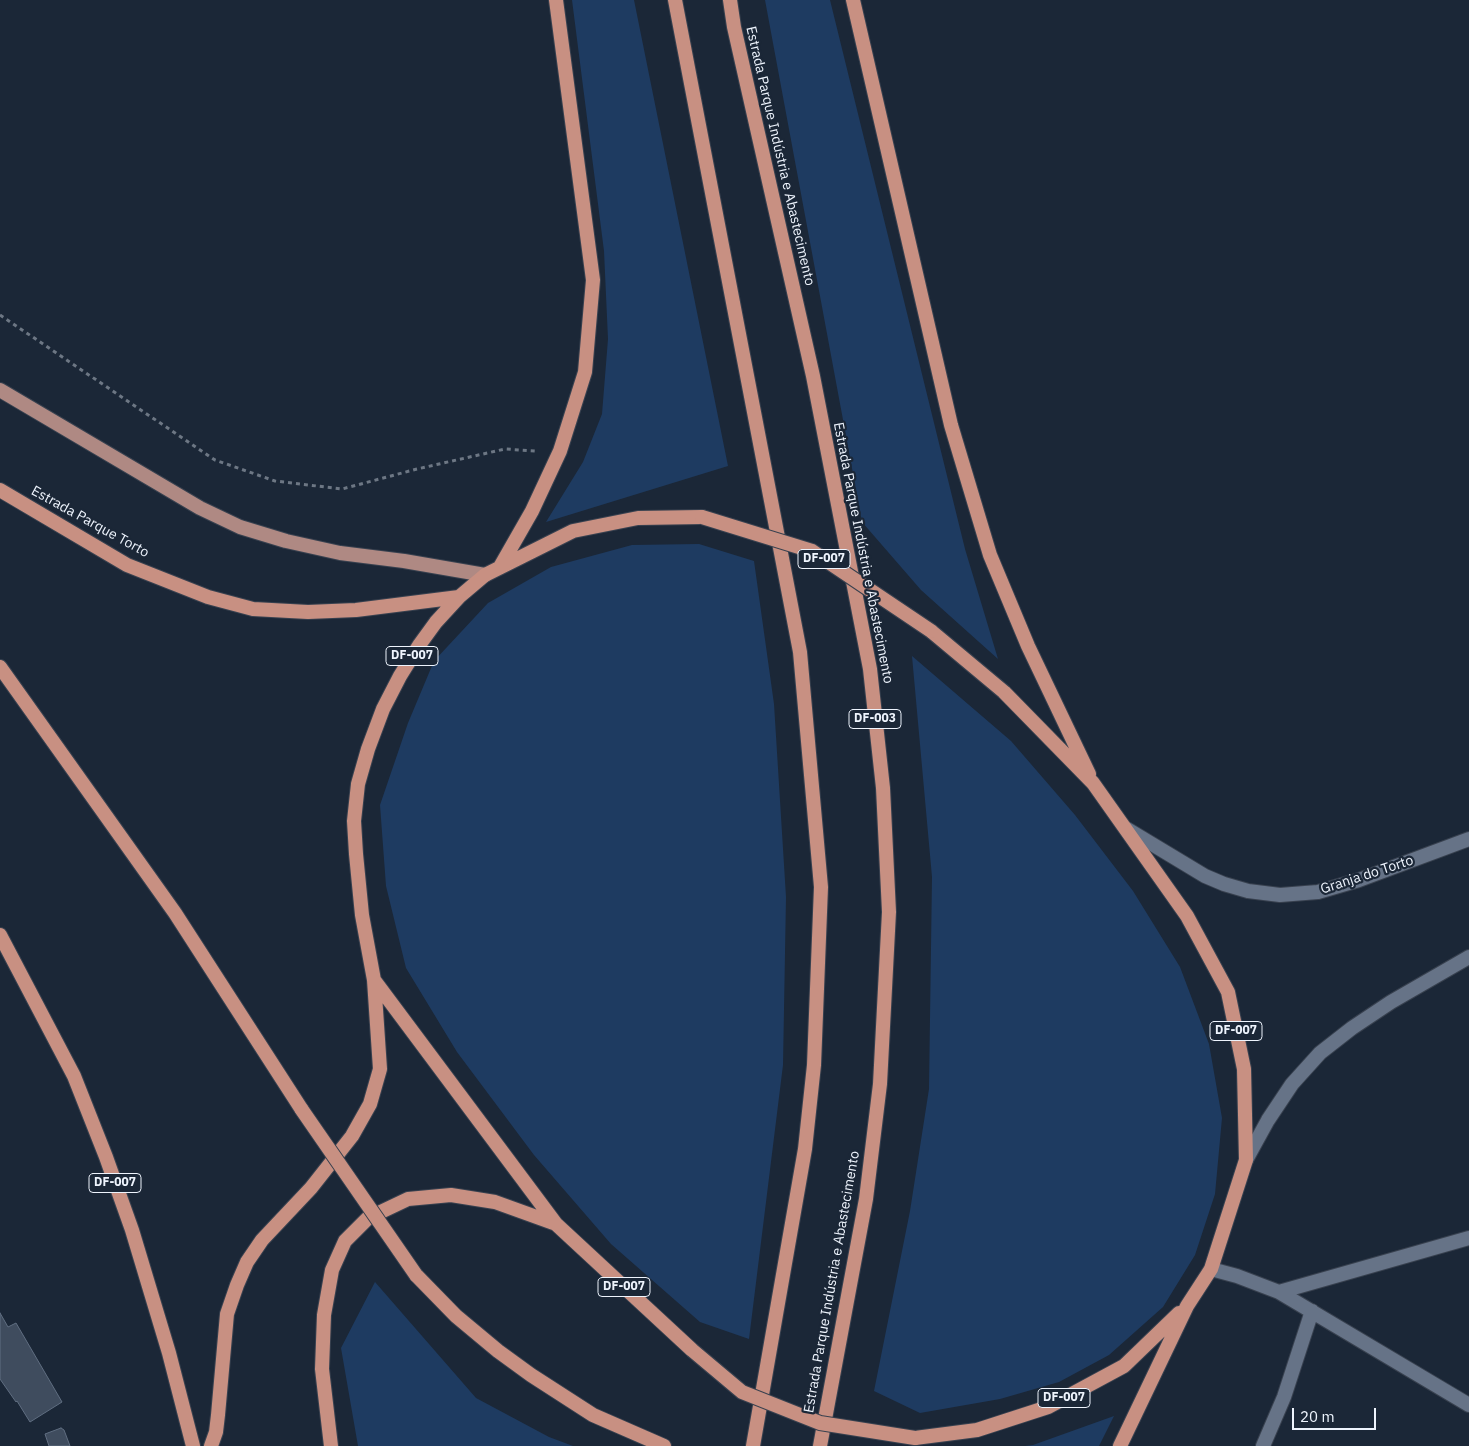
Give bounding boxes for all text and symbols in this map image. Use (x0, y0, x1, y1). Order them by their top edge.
street label: Estrada Parque Indústria e Abastecimento (742, 25, 818, 287)
street label: Estrada Parque Indústria e Abastecimento (829, 421, 897, 685)
street label: Estrada Parque Torto (28, 483, 152, 561)
road number: DF-007 (798, 550, 850, 568)
road number: DF-007 (386, 646, 438, 666)
road number: DF-003 (849, 710, 901, 729)
street label: Granja do Torto (1318, 852, 1416, 898)
road number: DF-007 (1210, 1021, 1262, 1040)
street label: Estrada Parque Indústria e Abastecimento (801, 1150, 863, 1414)
road number: DF-007 (89, 1174, 141, 1192)
road number: DF-007 (598, 1277, 650, 1296)
road number: DF-007 (1038, 1389, 1090, 1408)
scale bar (1294, 1398, 1378, 1430)
text: 20 m (1300, 1407, 1335, 1426)

